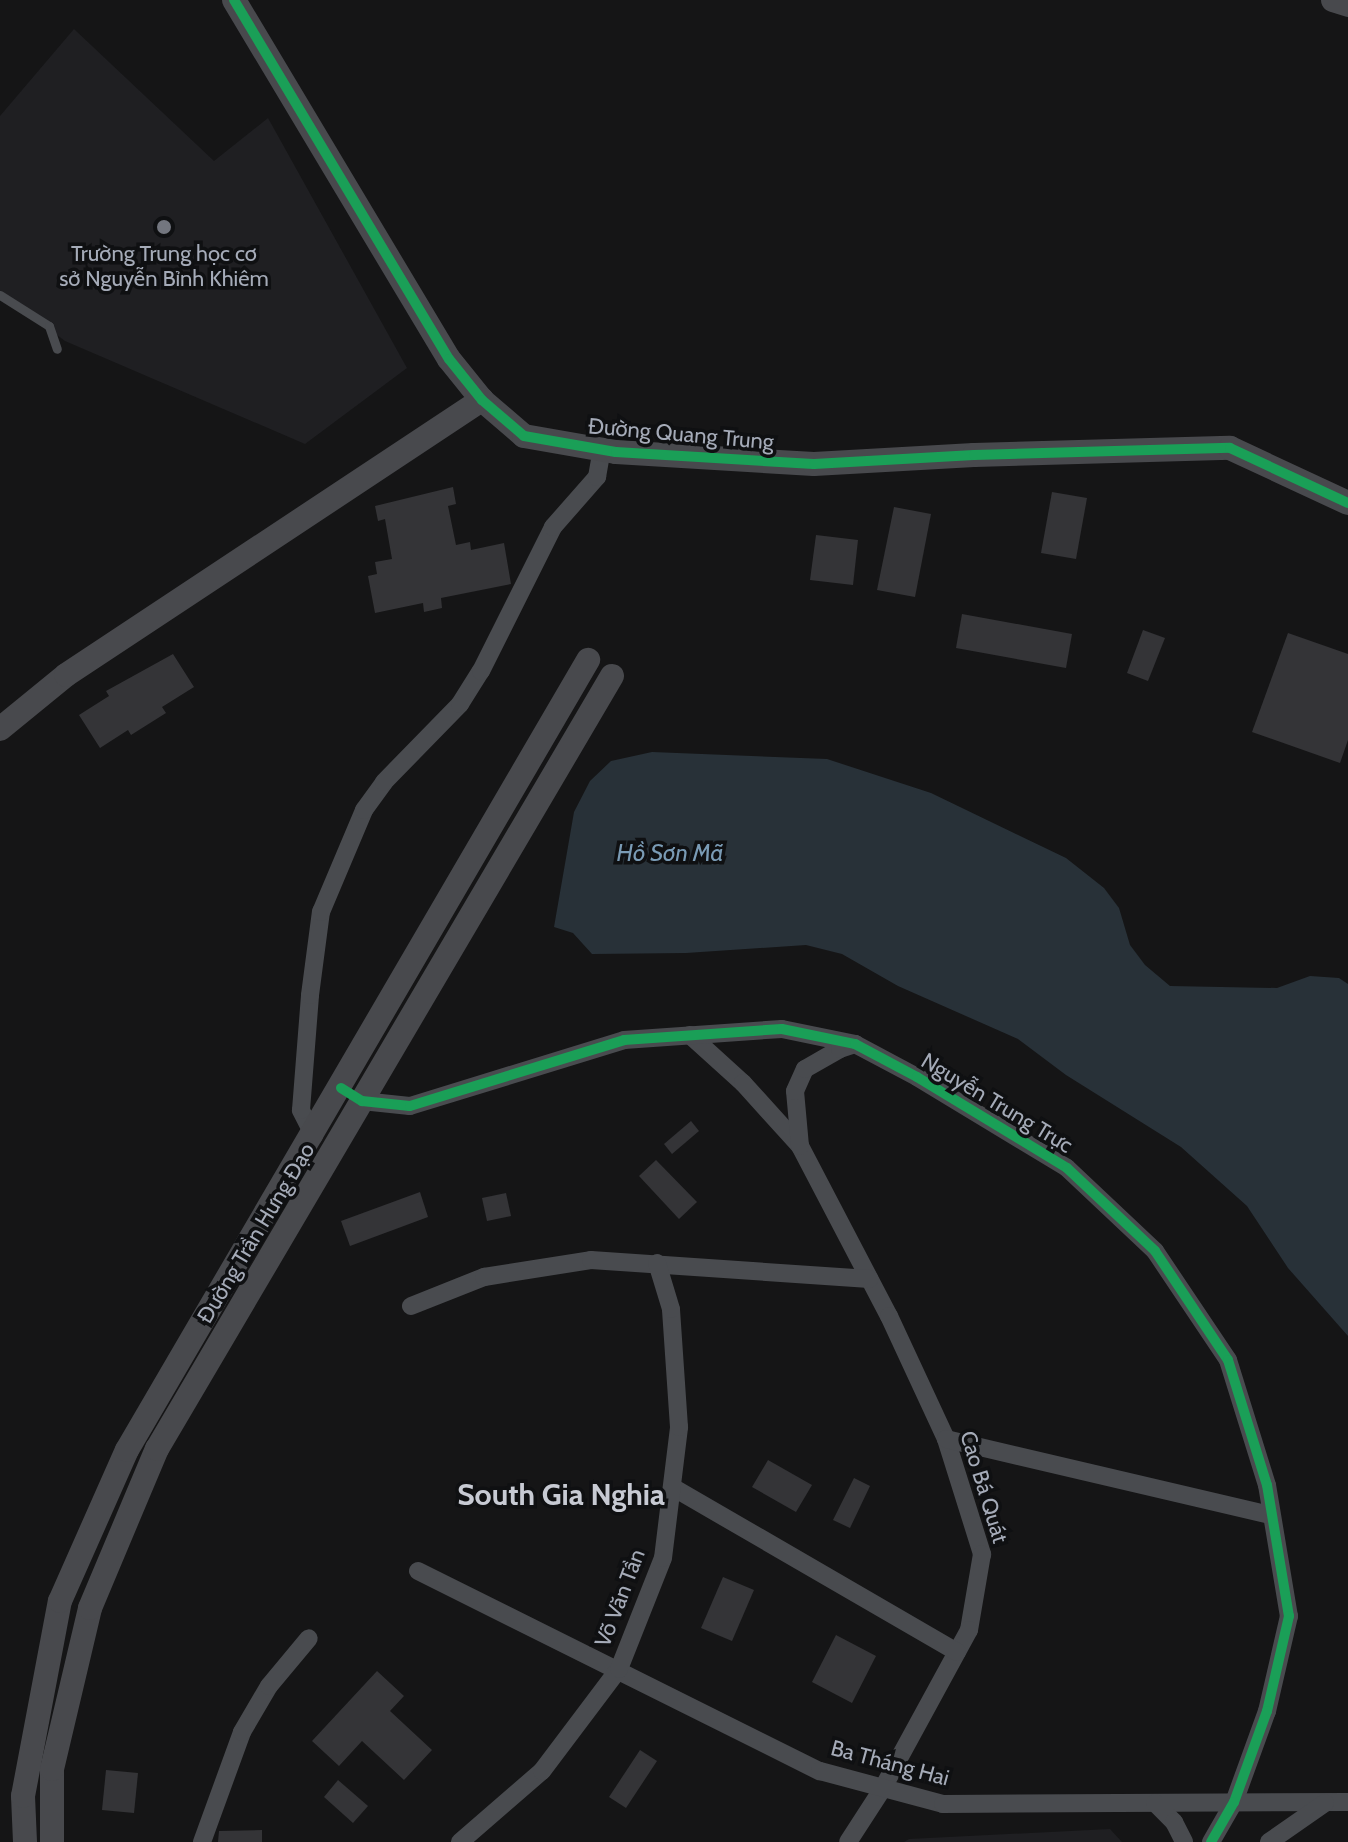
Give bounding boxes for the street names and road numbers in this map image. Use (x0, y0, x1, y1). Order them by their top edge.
street label: Đường Quang Trung (587, 413, 775, 455)
street label: Nguyễn Trung Trực (917, 1047, 1077, 1159)
street label: Đường Trần Hưng Đạo (192, 1138, 320, 1328)
street label: Cao Bá Quát (954, 1428, 1014, 1546)
street label: Võ Văn Tần (589, 1545, 651, 1651)
street label: Ba Tháng Hai (828, 1735, 952, 1791)

